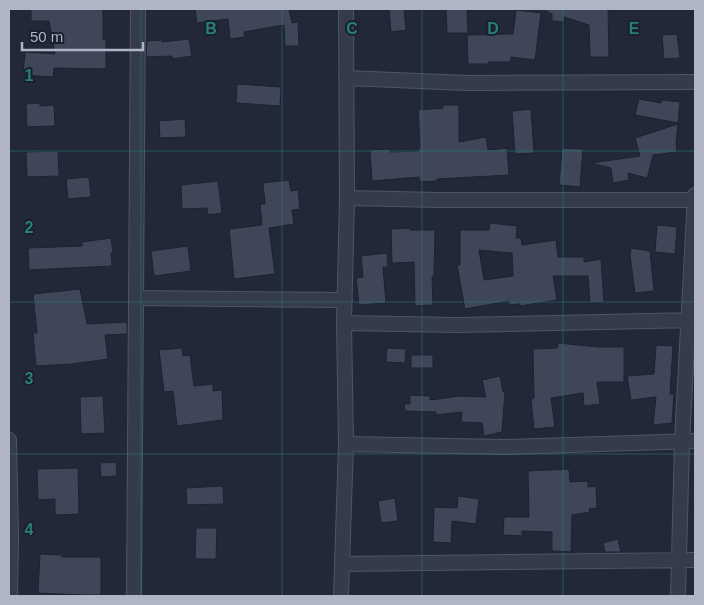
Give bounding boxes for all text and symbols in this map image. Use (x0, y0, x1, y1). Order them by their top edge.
scale bar (22, 20, 144, 52)
text: B (205, 20, 217, 37)
text: C (346, 20, 358, 37)
text: D (487, 20, 499, 37)
text: E (629, 20, 640, 37)
text: 50 m (30, 28, 63, 45)
text: 1 (25, 67, 34, 84)
text: 2 (25, 219, 34, 236)
text: 3 (25, 370, 34, 387)
text: 4 (25, 521, 34, 538)

